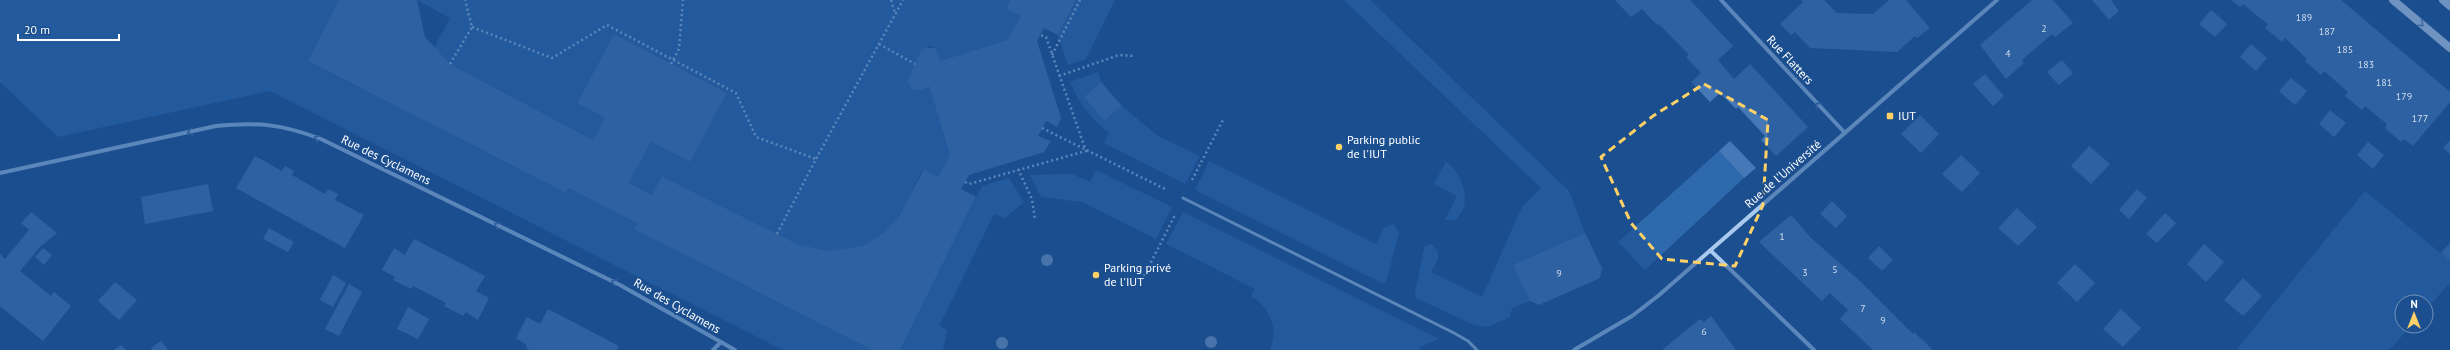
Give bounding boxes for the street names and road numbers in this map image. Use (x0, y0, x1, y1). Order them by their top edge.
street label: Rue Flatters (1764, 32, 1817, 87)
street label: Rue des Cyclamens (339, 131, 433, 188)
street label: Rue de l'Université (1741, 136, 1824, 211)
street label: Rue des Cyclamens (631, 275, 723, 336)

